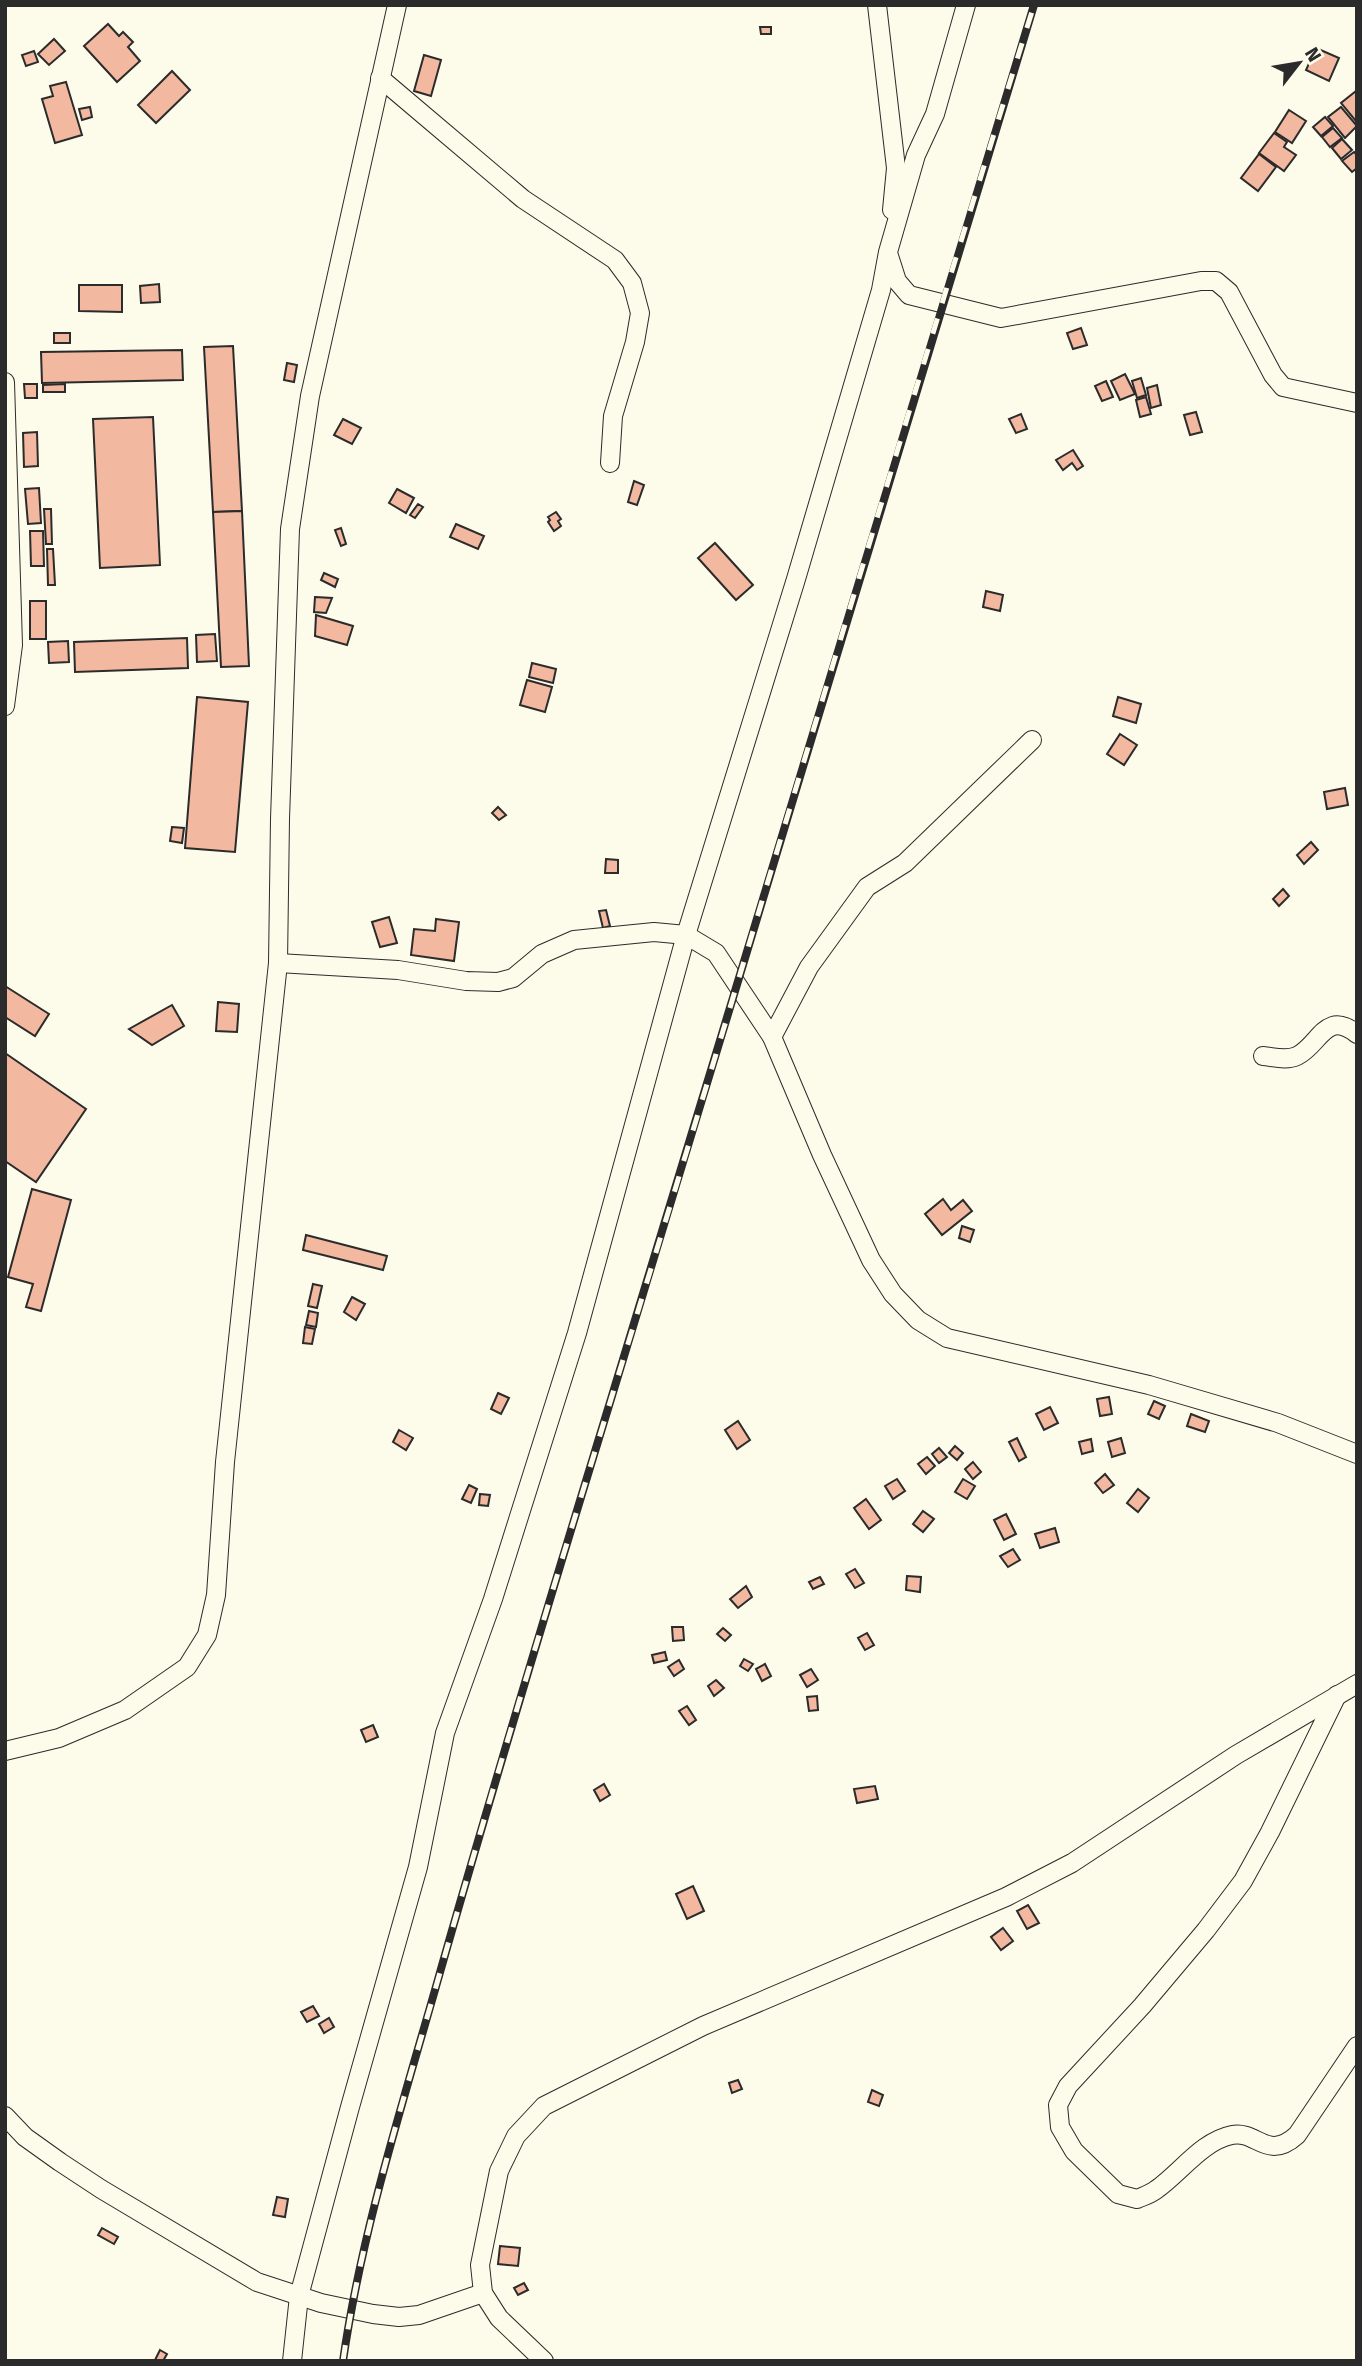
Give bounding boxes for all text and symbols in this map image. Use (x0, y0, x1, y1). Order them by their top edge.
north arrow (1264, 28, 1334, 98)
text: N (1300, 43, 1326, 66)

